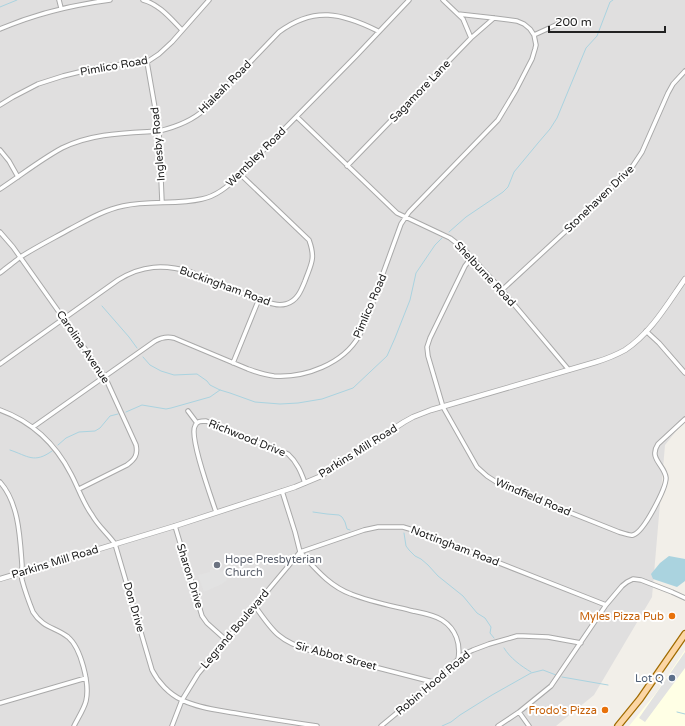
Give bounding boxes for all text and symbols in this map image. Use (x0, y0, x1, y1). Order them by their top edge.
scale bar (549, 8, 665, 34)
text: 200 m (555, 15, 592, 29)
street label: Pimlico Road (79, 54, 149, 78)
street label: Sagamore Lane (387, 57, 453, 125)
street label: Hialeah Road (196, 58, 254, 116)
street label: Inglesby Road (148, 106, 168, 182)
street label: Wembley Road (223, 124, 289, 190)
street label: Stonehaven Drive (562, 162, 636, 236)
street label: Shelburne Road (452, 239, 518, 309)
street label: Buckingham Road (178, 263, 272, 309)
street label: Pimlico Road (351, 272, 389, 340)
street label: Carolina Avenue (54, 308, 112, 386)
street label: Richwood Drive (207, 417, 287, 459)
street label: Parkins Mill Road (316, 422, 400, 480)
street label: Windfield Road (493, 475, 573, 519)
street label: Nottingham Road (409, 523, 501, 569)
street label: Sharon Drive (174, 542, 206, 610)
street label: Parkins Mill Road (10, 543, 100, 581)
place label: Hope Presbyterian Church (225, 553, 322, 579)
marker: Hope Presbyterian Church (212, 560, 222, 570)
street label: Don Drive (121, 581, 147, 633)
street label: Legrand Boulevard (198, 587, 272, 671)
place label: Myles Pizza Pub (579, 610, 664, 623)
marker: Myles Pizza Pub (667, 611, 677, 621)
street label: Sir Abbot Street (294, 639, 378, 673)
street label: Robin Hood Road (393, 648, 473, 718)
place label: Lot Q (635, 672, 664, 685)
marker: Lot Q (667, 673, 677, 683)
place label: Frodo's Pizza (529, 704, 597, 717)
marker: Frodo's Pizza (600, 705, 610, 715)

